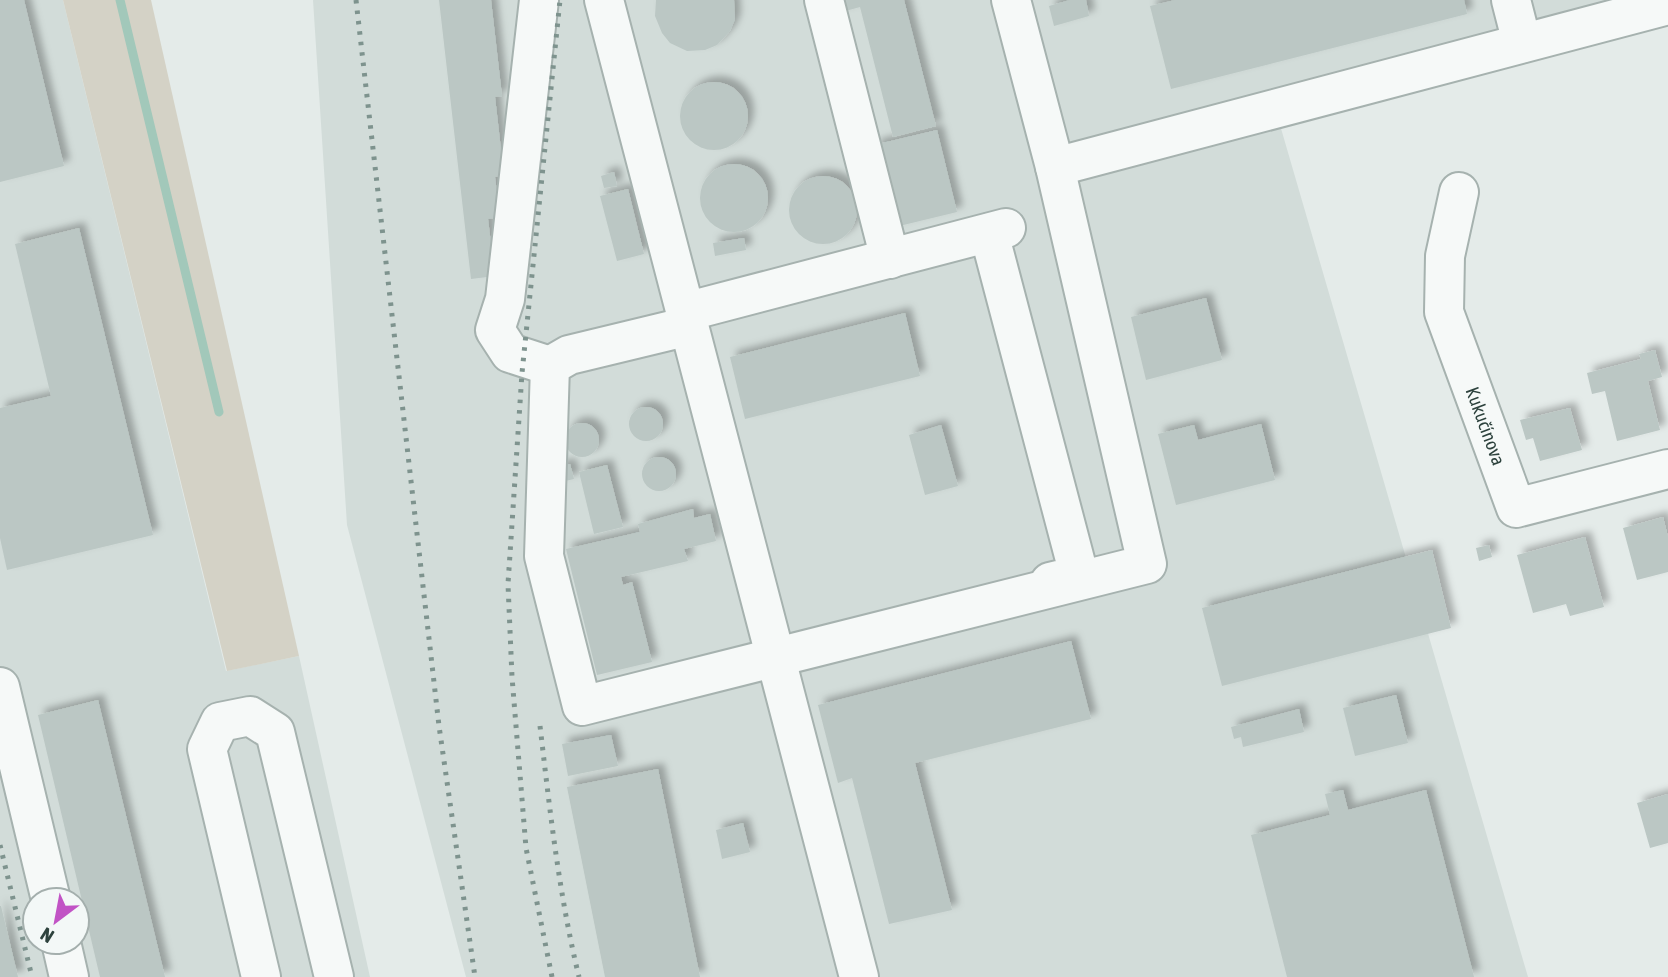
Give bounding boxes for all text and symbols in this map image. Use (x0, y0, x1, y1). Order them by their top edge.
street label: Kukučínova (1461, 384, 1510, 468)
north arrow (21, 886, 91, 956)
text: N (36, 923, 58, 948)

